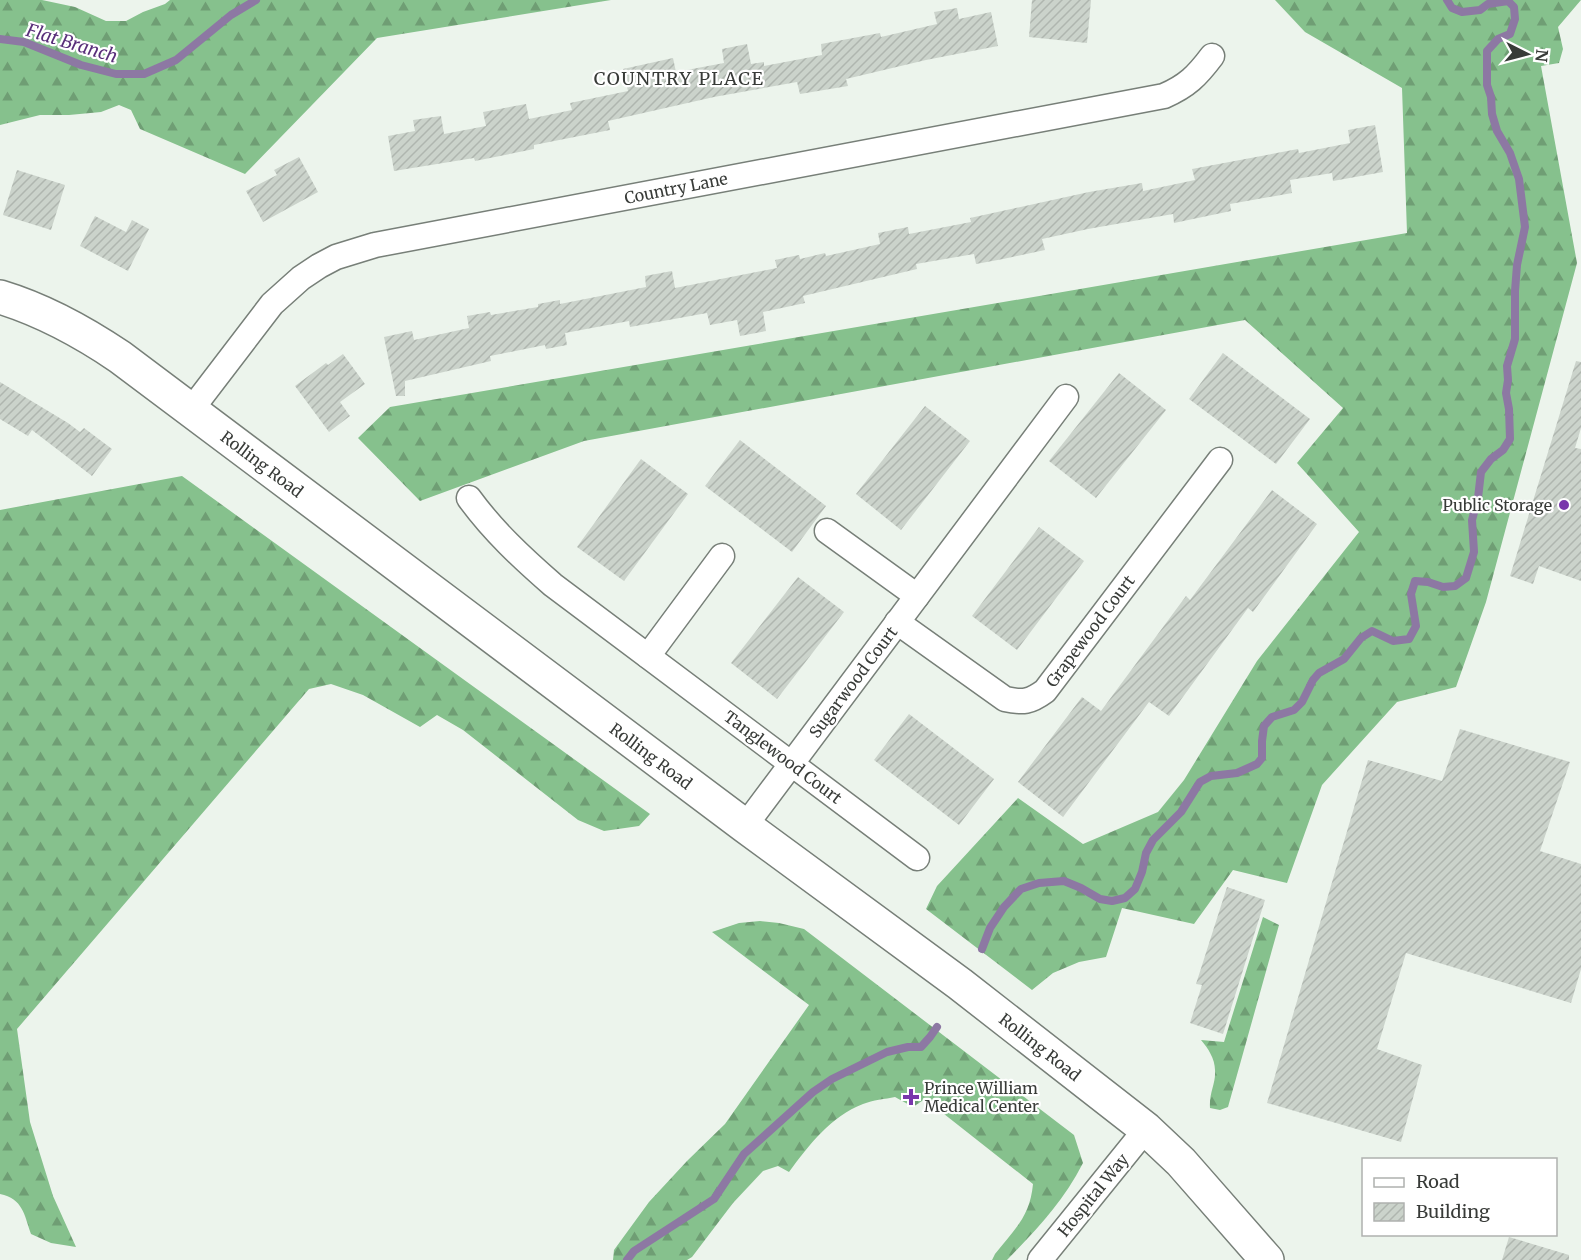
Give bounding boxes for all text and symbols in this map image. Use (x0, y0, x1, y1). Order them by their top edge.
water label: Flat Branch (23, 18, 120, 68)
north arrow (1497, 24, 1557, 84)
text: N (1531, 48, 1553, 63)
district label: COUNTRY PLACE (594, 67, 764, 90)
street label: Country Lane (623, 168, 729, 208)
street label: Rolling Road (217, 427, 307, 502)
place label: Public Storage (1443, 495, 1552, 515)
marker: Public Storage (1557, 498, 1571, 512)
street label: Grapewood Court (1041, 571, 1139, 691)
street label: Sugarwood Court (805, 622, 902, 742)
street label: Tanglewood Court (720, 706, 846, 808)
street label: Rolling Road (606, 719, 696, 794)
street label: Rolling Road (995, 1009, 1085, 1085)
place label: Prince William Medical Center (924, 1078, 1039, 1116)
marker: Prince William Medical Center (902, 1088, 920, 1106)
street label: Hospital Way (1053, 1149, 1133, 1241)
legend (1362, 1158, 1557, 1236)
text: Road (1416, 1170, 1460, 1193)
text: Building (1416, 1200, 1490, 1223)

